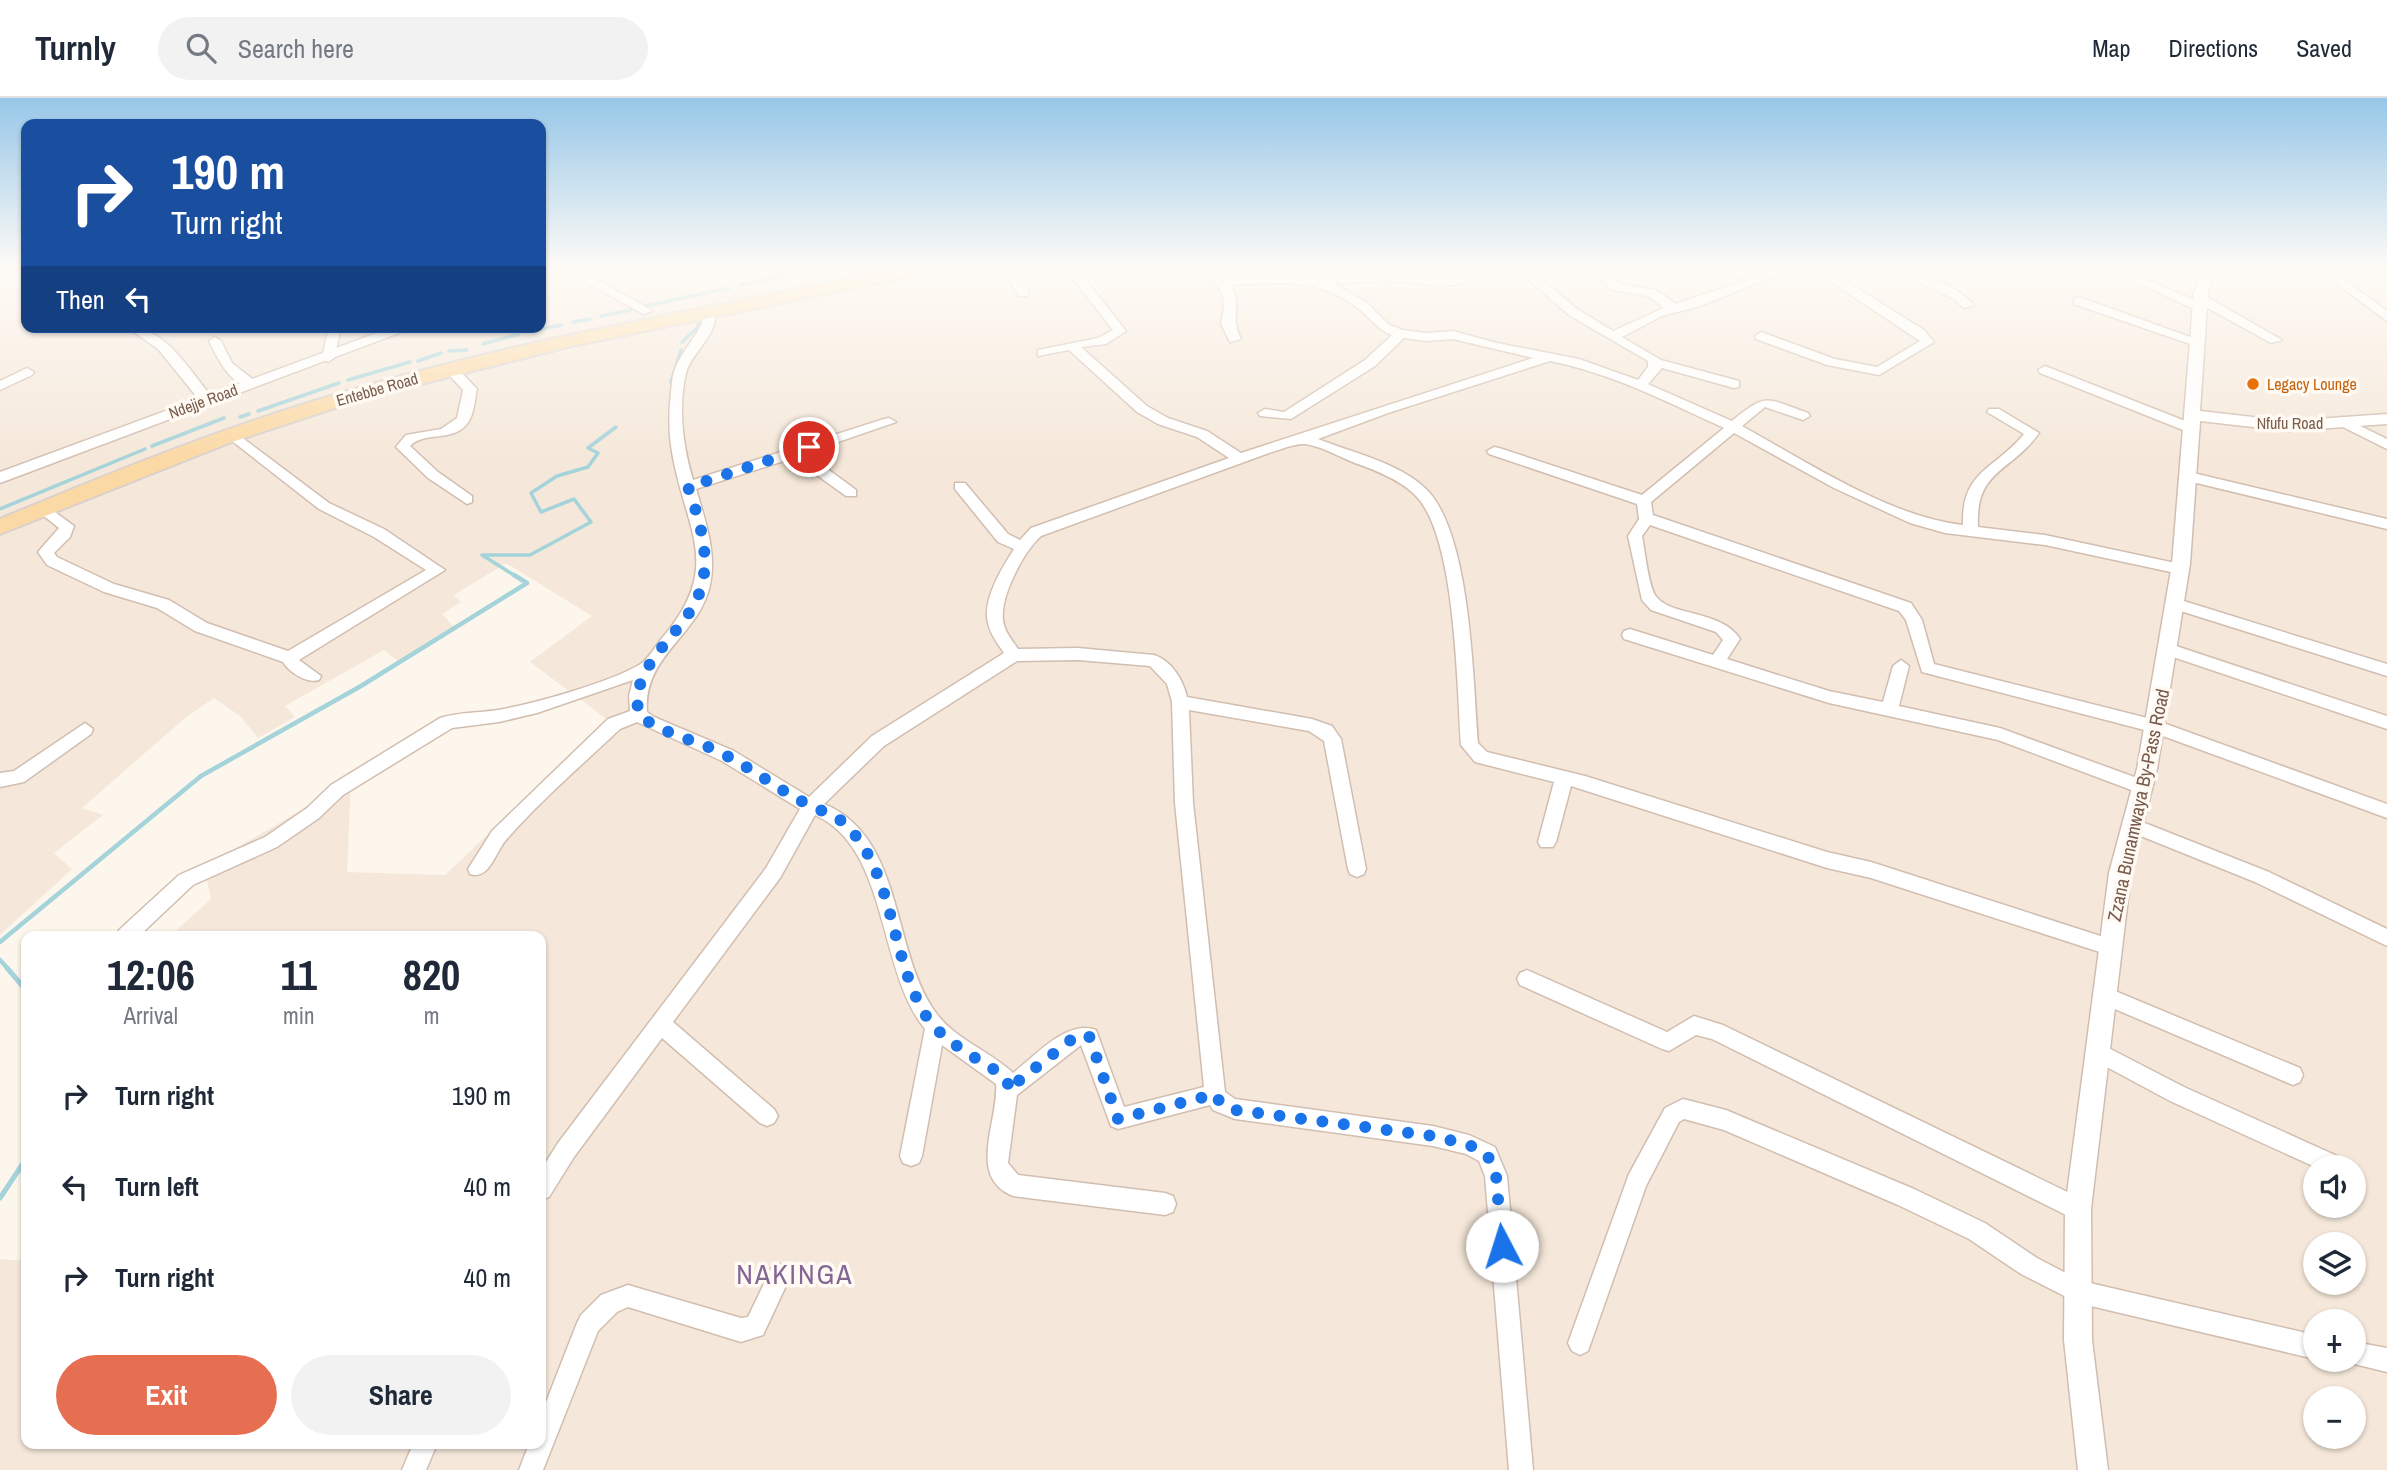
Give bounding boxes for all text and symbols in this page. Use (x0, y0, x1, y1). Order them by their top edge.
search box (158, 17, 648, 80)
text: Turnly (35, 26, 116, 70)
icon: search (182, 29, 220, 67)
text: Search here (238, 31, 354, 66)
text: Map (2092, 32, 2130, 64)
text: Directions (2168, 32, 2258, 64)
text: Saved (2296, 32, 2352, 64)
text: 190 m (171, 138, 285, 204)
icon: right (56, 147, 147, 238)
text: Turn right (171, 201, 283, 244)
icon: left (119, 280, 157, 318)
text: Then (56, 282, 105, 317)
street label: Entebbe Road (334, 367, 420, 411)
place label: Legacy Lounge (2267, 373, 2357, 395)
marker: Legacy Lounge (2245, 376, 2261, 392)
street label: Ndejje Road (165, 378, 241, 424)
street label: Nfufu Road (2257, 412, 2323, 434)
pin (779, 417, 839, 477)
icon: arrive (790, 428, 828, 466)
street label: Zzana Bunamwaya By-Pass Road (2101, 686, 2175, 924)
text: 12:06 (107, 947, 195, 1003)
text: 11 (281, 947, 317, 1003)
text: 820 (403, 947, 460, 1003)
text: Arrival (124, 1000, 178, 1031)
text: min (283, 1000, 315, 1031)
text: m (424, 1000, 439, 1031)
icon: right (56, 1077, 94, 1115)
text: Turn right (115, 1078, 214, 1113)
text: 190 m (452, 1078, 511, 1113)
map controls (2303, 1155, 2366, 1449)
button: sound (2303, 1155, 2366, 1218)
icon: left (56, 1168, 94, 1206)
text: Turn left (115, 1169, 199, 1204)
text: 40 m (464, 1169, 511, 1204)
position arrow (1465, 1209, 1539, 1283)
button: layers (2303, 1232, 2366, 1295)
district label: NAKINGA (736, 1255, 854, 1293)
icon: right (56, 1259, 94, 1297)
text: Turn right (115, 1260, 214, 1295)
text: 40 m (464, 1260, 511, 1295)
button: + (2303, 1309, 2366, 1372)
button: Exit (56, 1355, 277, 1435)
button: Share (291, 1355, 511, 1435)
button: − (2303, 1386, 2366, 1449)

